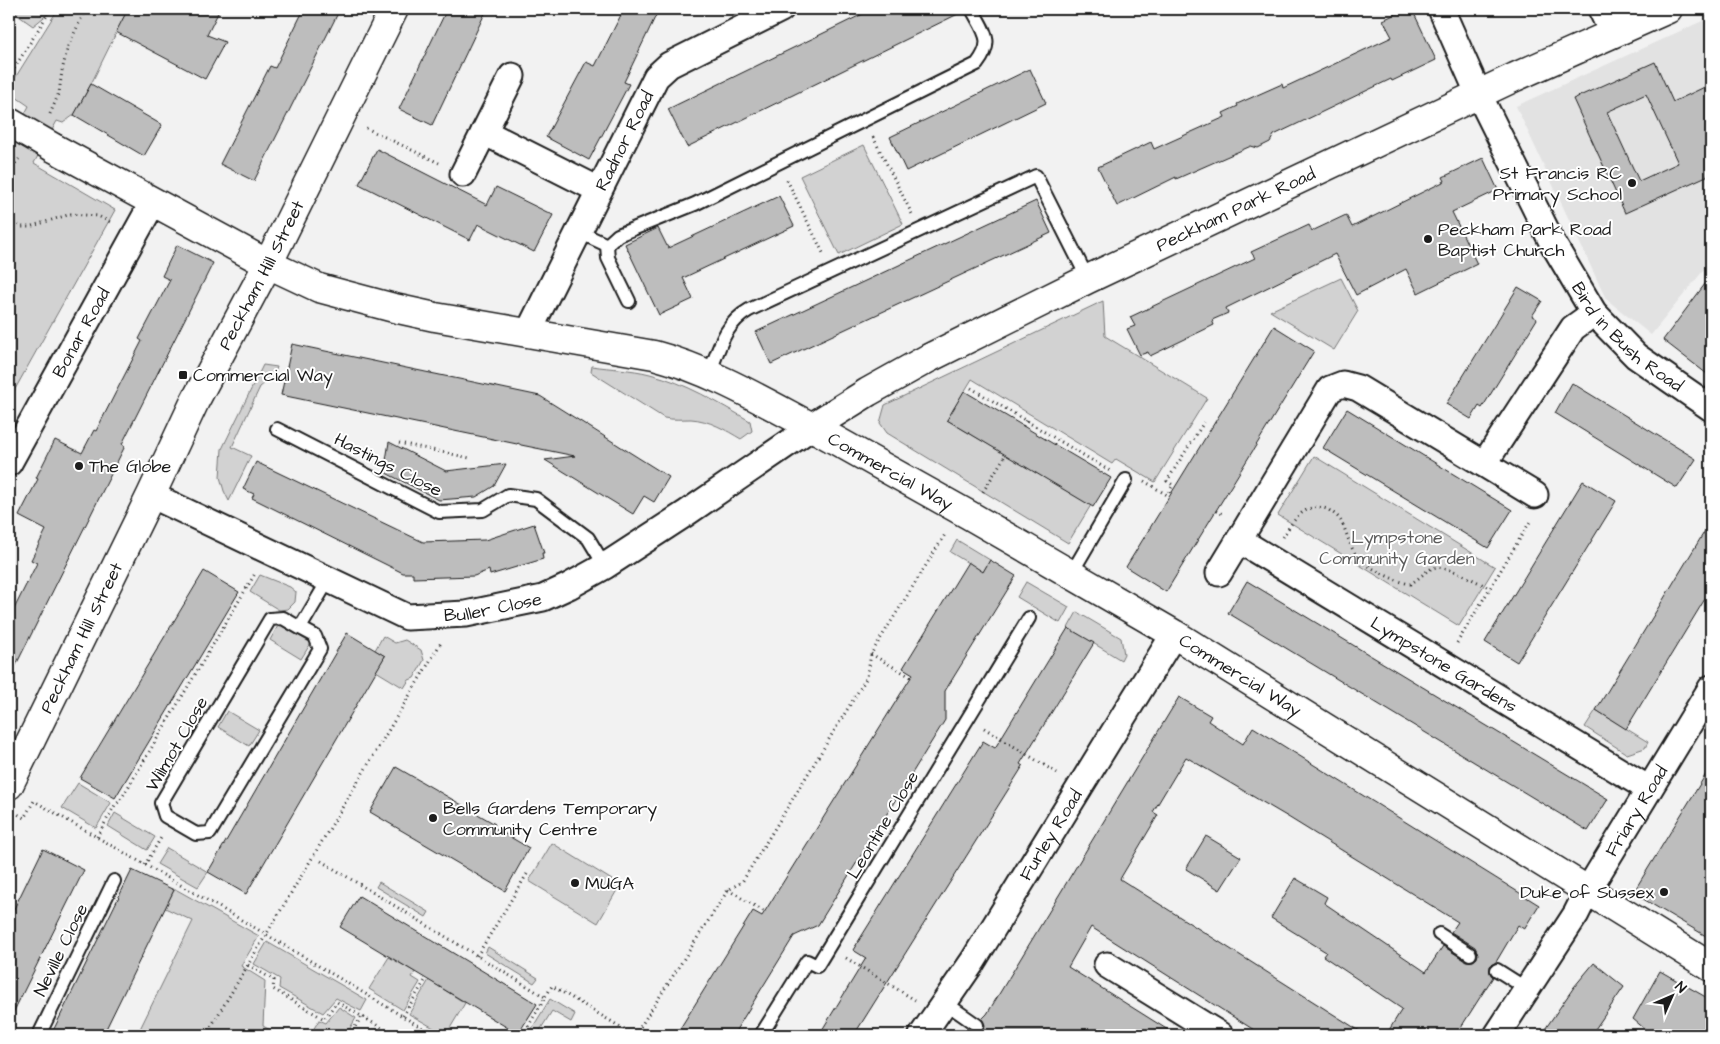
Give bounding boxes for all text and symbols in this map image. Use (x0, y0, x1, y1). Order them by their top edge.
street label: Radnor Road (589, 86, 660, 195)
street label: Peckham Park Road (1152, 161, 1319, 258)
place label: St Francis RC Primary School (1493, 161, 1622, 208)
marker: St Francis RC Primary School (1626, 177, 1638, 189)
street label: Peckham Hill Street (212, 195, 310, 354)
place label: Peckham Park Road Baptist Church (1438, 217, 1611, 263)
marker: Peckham Park Road Baptist Church (1422, 233, 1434, 245)
street label: Bird in Bush Road (1566, 277, 1688, 398)
street label: Bonar Road (46, 283, 116, 382)
place label: Commercial Way (193, 363, 333, 389)
marker: Commercial Way (177, 369, 189, 381)
street label: Commercial Way (823, 426, 958, 517)
street label: Hastings Close (329, 427, 447, 504)
place label: The Globe (89, 454, 172, 479)
marker: The Globe (73, 460, 85, 472)
park label: Lympstone Community Garden (1319, 525, 1475, 572)
street label: Peckham Hill Street (34, 557, 129, 717)
street label: Buller Close (443, 586, 544, 628)
street label: Lympstone Gardens (1366, 610, 1522, 719)
street label: Commercial Way (1174, 628, 1306, 724)
street label: Wilmot Close (140, 692, 214, 796)
street label: Friary Road (1599, 760, 1674, 861)
street label: Leontine Close (841, 766, 925, 884)
street label: Furley Road (1013, 785, 1088, 885)
place label: Bells Gardens Temporary Community Centre (443, 796, 657, 843)
marker: Bells Gardens Temporary Community Centre (427, 812, 439, 824)
place label: MUGA (585, 871, 634, 896)
marker: MUGA (569, 877, 581, 889)
place label: Duke of Sussex (1520, 880, 1655, 905)
marker: Duke of Sussex (1658, 886, 1670, 898)
street label: Neville Close (28, 899, 94, 1000)
north arrow (1648, 972, 1698, 1022)
text: N (1670, 977, 1691, 998)

